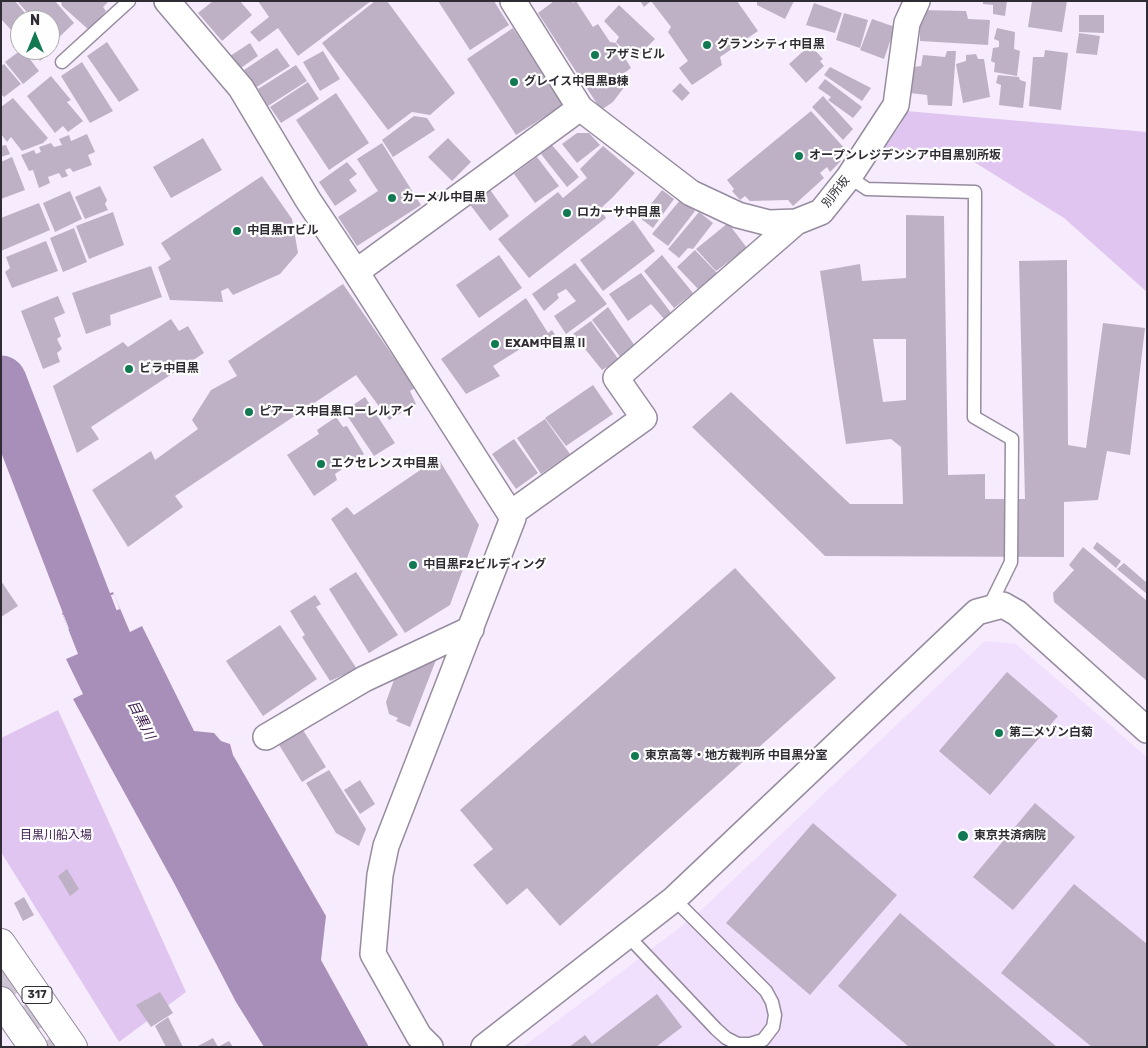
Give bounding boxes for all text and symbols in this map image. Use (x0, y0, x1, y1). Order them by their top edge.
north arrow (10, 10, 60, 60)
text: N (30, 12, 40, 29)
place label: グランシティ中目黒 (717, 38, 825, 52)
marker: グランシティ中目黒 (701, 39, 713, 51)
place label: アザミビル (605, 48, 665, 62)
marker: アザミビル (589, 49, 601, 61)
place label: グレイス中目黒B棟 (524, 75, 628, 89)
marker: グレイス中目黒B棟 (508, 76, 520, 88)
place label: オープンレジデンシア中目黒別所坂 (809, 149, 1001, 163)
marker: オープンレジデンシア中目黒別所坂 (793, 150, 805, 162)
street label: 別所坂 (819, 173, 853, 211)
place label: カーメル中目黒 (402, 191, 486, 205)
marker: カーメル中目黒 (386, 192, 398, 204)
place label: ロカーサ中目黒 (577, 206, 661, 220)
marker: ロカーサ中目黒 (561, 207, 573, 219)
place label: 中目黒ITビル (247, 224, 318, 238)
marker: 中目黒ITビル (231, 225, 243, 237)
place label: EXAM中目黒Ⅱ (505, 337, 587, 351)
marker: EXAM中目黒Ⅱ (489, 338, 501, 350)
place label: ビラ中目黒 (139, 362, 199, 376)
marker: ビラ中目黒 (123, 363, 135, 375)
place label: ピアース中目黒ローレルアイ (259, 405, 414, 419)
marker: ピアース中目黒ローレルアイ (243, 406, 255, 418)
place label: エクセレンス中目黒 (331, 457, 439, 471)
marker: エクセレンス中目黒 (315, 458, 327, 470)
place label: 中目黒F2ビルディング (423, 558, 546, 572)
marker: 中目黒F2ビルディング (407, 559, 419, 571)
water label: 目黒川 (124, 697, 158, 743)
place label: 第二メゾン白菊 (1009, 726, 1093, 740)
marker: 第二メゾン白菊 (993, 727, 1005, 739)
place label: 東京高等・地方裁判所 中目黒分室 (645, 749, 828, 763)
marker: 東京高等・地方裁判所 中目黒分室 (629, 750, 641, 762)
park label: 目黒川船入場 (20, 829, 92, 843)
marker: 東京共済病院 (956, 829, 970, 843)
place label: 東京共済病院 (974, 829, 1046, 843)
road number: 317 (22, 986, 52, 1004)

